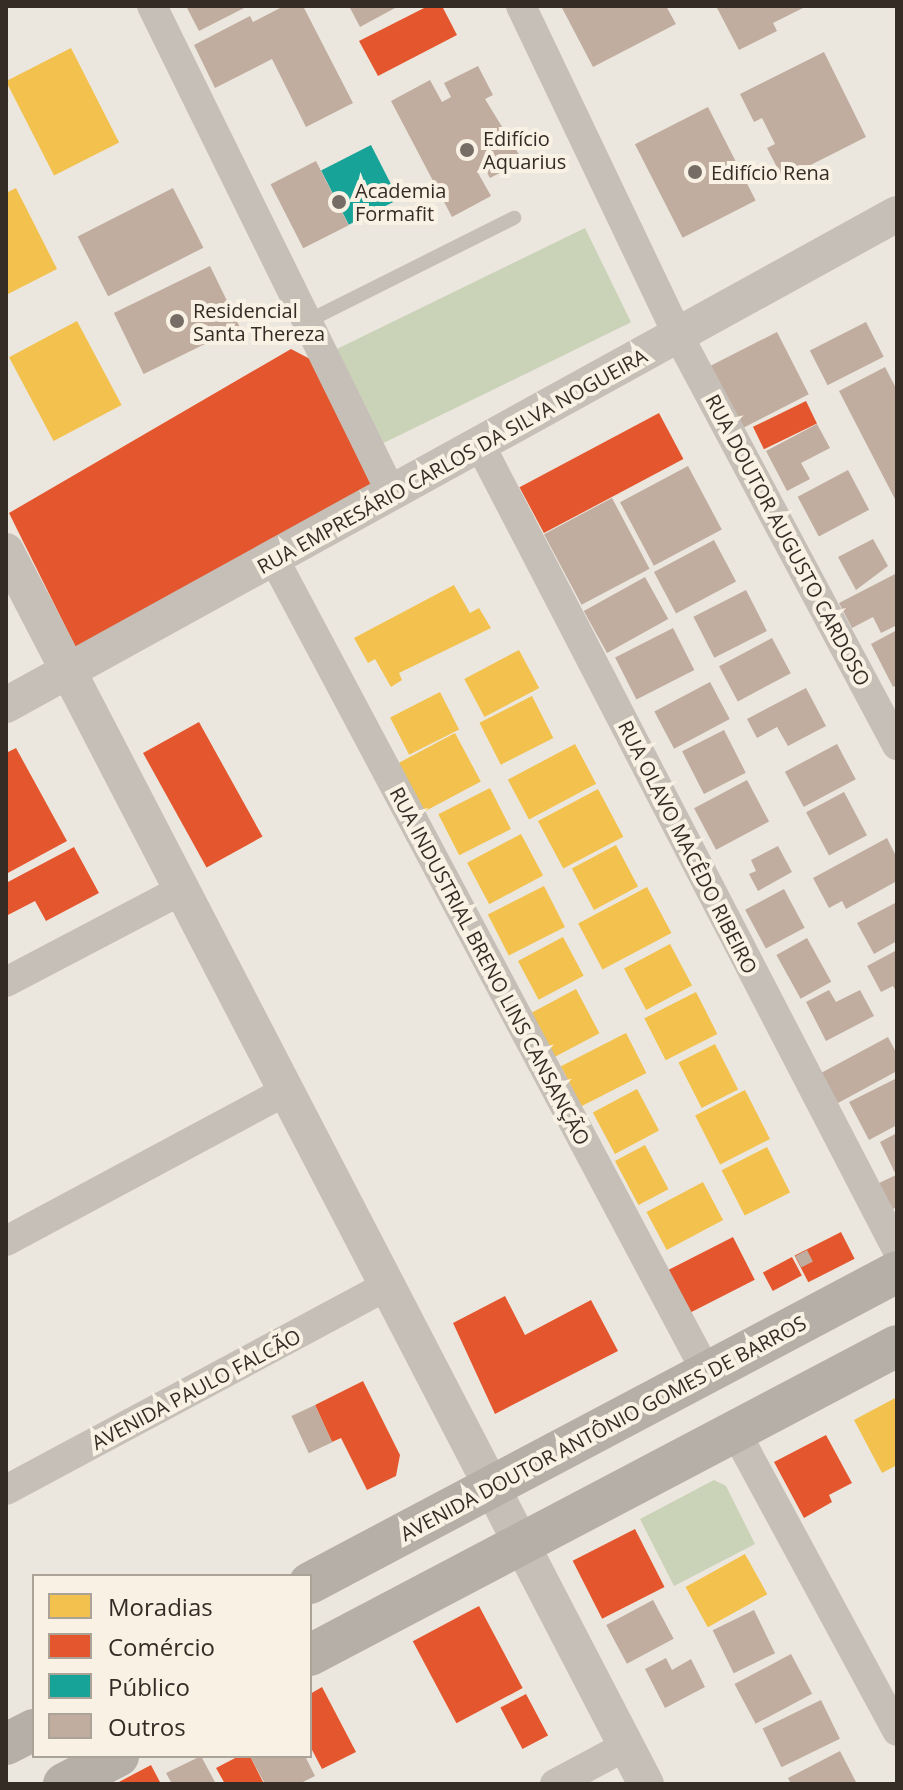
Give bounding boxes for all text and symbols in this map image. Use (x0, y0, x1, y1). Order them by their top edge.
place label: Edifício Aquarius (483, 126, 566, 173)
marker: Edifício Aquarius (458, 141, 476, 159)
place label: Edifício Rena (711, 160, 830, 184)
marker: Edifício Rena (686, 163, 704, 181)
place label: Academia Formafit (355, 178, 446, 225)
marker: Academia Formafit (330, 193, 348, 211)
place label: Residencial Santa Thereza (193, 298, 325, 345)
marker: Residencial Santa Thereza (168, 312, 186, 330)
street label: RUA EMPRESÁRIO CARLOS DA SILVA NOGUEIRA (253, 343, 651, 579)
street label: RUA DOUTOR AUGUSTO CARDOSO (701, 390, 875, 690)
street label: RUA OLAVO MACÊDO RIBEIRO (613, 716, 763, 978)
street label: RUA INDUSTRIAL BRENO LINS CANSANÇÃO (385, 783, 595, 1149)
street label: AVENIDA DOUTOR ANTÔNIO GOMES DE BARROS (396, 1310, 810, 1546)
street label: AVENIDA PAULO FALCÃO (87, 1324, 305, 1454)
legend (32, 1574, 312, 1758)
text: Moradias (108, 1590, 213, 1623)
text: Comércio (108, 1630, 215, 1663)
text: Público (108, 1670, 190, 1703)
text: Outros (108, 1710, 186, 1743)

